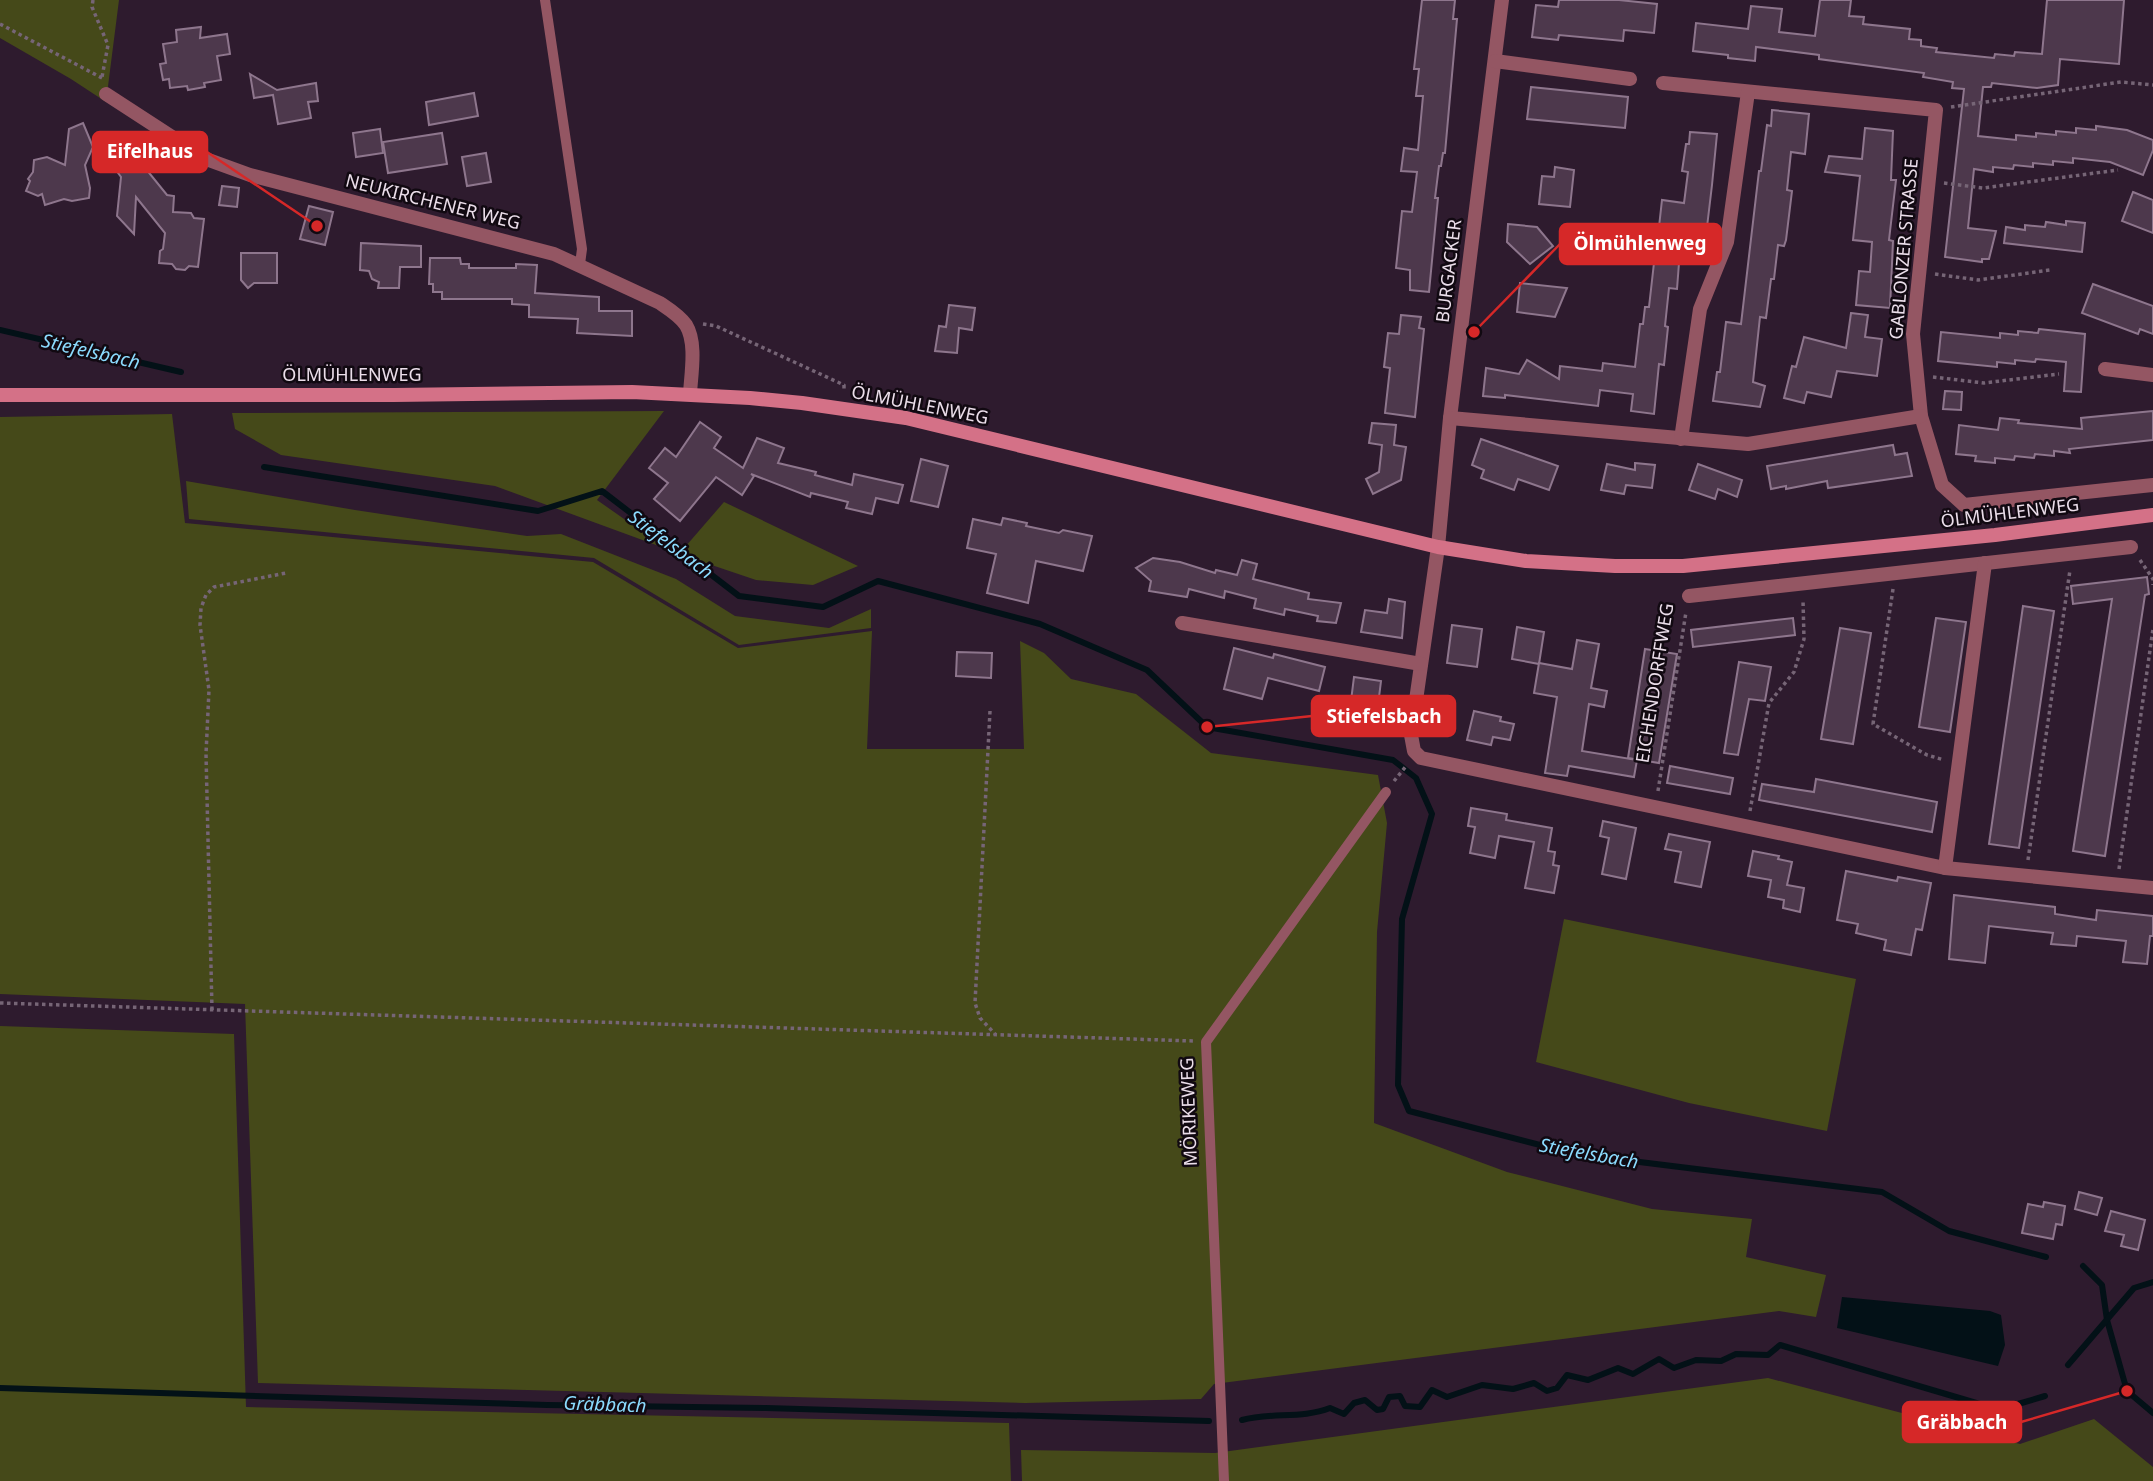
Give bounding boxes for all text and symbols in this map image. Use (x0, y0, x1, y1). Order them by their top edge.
callout: Eifelhaus (93, 132, 207, 172)
text: Eifelhaus (107, 138, 193, 164)
street label: GABLONZER STRASSE (1883, 157, 1923, 340)
street label: NEUKIRCHENER WEG (343, 168, 523, 234)
street label: BURGACKER (1430, 218, 1466, 324)
callout: Ölmühlenweg (1560, 224, 1721, 264)
text: Ölmühlenweg (1574, 230, 1706, 256)
water label: Stiefelsbach (39, 327, 143, 375)
street label: ÖLMÜHLENWEG (282, 362, 422, 386)
street label: ÖLMÜHLENWEG (850, 379, 991, 429)
street label: ÖLMÜHLENWEG (1939, 492, 2080, 532)
water label: Stiefelsbach (623, 503, 719, 585)
street label: EICHENDORFFWEG (1630, 601, 1678, 764)
callout: Stiefelsbach (1312, 696, 1455, 736)
text: Stiefelsbach (1326, 703, 1442, 729)
street label: MÖRIKEWEG (1174, 1057, 1202, 1167)
water label: Stiefelsbach (1537, 1131, 1641, 1175)
water label: Gräbbach (563, 1390, 647, 1418)
callout: Gräbbach (1903, 1402, 2021, 1442)
text: Gräbbach (1917, 1409, 2007, 1435)

